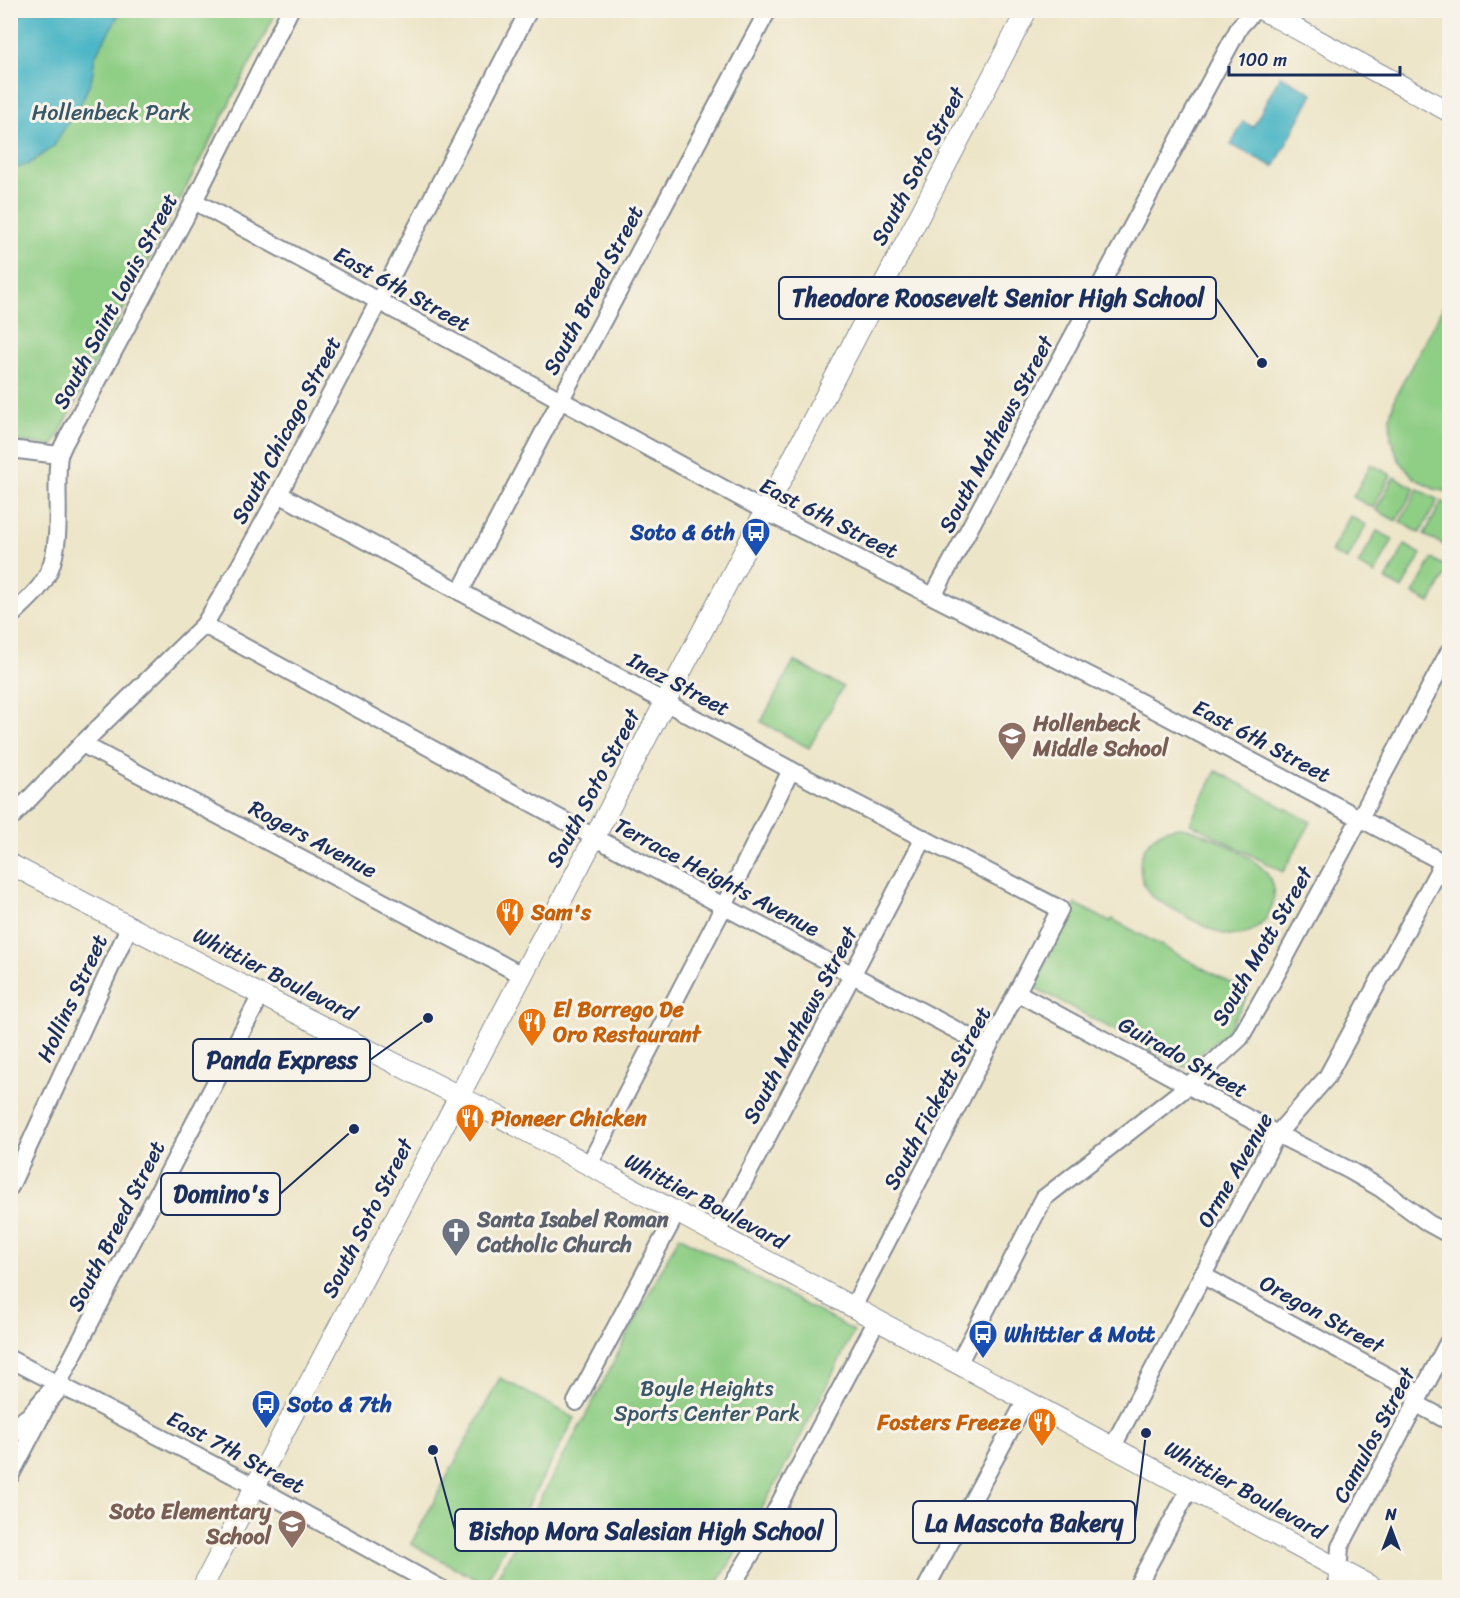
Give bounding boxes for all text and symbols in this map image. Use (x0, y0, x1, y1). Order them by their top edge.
scale bar (1229, 39, 1400, 77)
text: 100 m (1238, 44, 1287, 76)
street label: South Soto Street (860, 78, 977, 253)
park label: Hollenbeck Park (32, 93, 191, 132)
street label: South Saint Louis Street (41, 185, 189, 416)
street label: South Breed Street (532, 198, 655, 382)
street label: East 6th Street (326, 235, 478, 343)
callout: Theodore Roosevelt Senior High School (779, 277, 1216, 319)
text: Theodore Roosevelt Senior High School (792, 277, 1205, 319)
street label: South Mathews Street (927, 327, 1065, 540)
street label: South Chicago Street (220, 329, 352, 531)
street label: East 6th Street (752, 466, 906, 570)
place label: Soto & 6th (629, 513, 735, 552)
bus stop icon: Soto & 6th (740, 516, 772, 558)
street label: Inez Street (620, 640, 738, 728)
street label: East 6th Street (1186, 688, 1339, 794)
street label: South Soto Street (535, 700, 652, 875)
place label: Hollenbeck Middle School (1032, 704, 1169, 768)
school or university icon: Hollenbeck Middle School (996, 720, 1028, 762)
street label: Rogers Avenue (242, 789, 384, 889)
street label: Terrace Heights Avenue (607, 806, 827, 948)
street label: South Mott Street (1200, 858, 1324, 1033)
place label: Sam's (530, 893, 592, 932)
restaurant icon: Sam's (494, 896, 526, 938)
street label: Whittier Boulevard (186, 916, 365, 1033)
street label: South Mathews Street (731, 918, 869, 1131)
street label: Hollins Street (25, 927, 119, 1069)
place label: El Borrego De Oro Restaurant (553, 990, 702, 1054)
street label: South Fickett Street (872, 999, 1002, 1197)
street label: Guirado Street (1111, 1005, 1255, 1109)
restaurant icon: El Borrego De Oro Restaurant (516, 1006, 548, 1048)
callout: Panda Express (193, 1039, 370, 1081)
text: Panda Express (206, 1039, 358, 1081)
place label: Pioneer Chicken (491, 1099, 647, 1138)
restaurant icon: Pioneer Chicken (454, 1102, 486, 1144)
street label: Orme Avenue (1186, 1105, 1284, 1235)
street label: South Soto Street (310, 1130, 425, 1305)
street label: South Breed Street (56, 1133, 176, 1319)
street label: Whittier Boulevard (617, 1142, 796, 1261)
callout: Domino's (161, 1173, 280, 1215)
text: Domino's (173, 1173, 270, 1215)
place label: Santa Isabel Roman Catholic Church (476, 1200, 669, 1264)
church icon: Santa Isabel Roman Catholic Church (440, 1216, 472, 1258)
street label: Oregon Street (1252, 1264, 1393, 1365)
place label: Whittier & Mott (1004, 1315, 1156, 1354)
bus stop icon: Whittier & Mott (967, 1318, 999, 1360)
street label: Camulos Street (1322, 1359, 1427, 1510)
park label: Boyle Heights Sports Center Park (614, 1369, 800, 1433)
place label: Soto & 7th (286, 1385, 392, 1424)
bus stop icon: Soto & 7th (250, 1388, 282, 1430)
street label: East 7th Street (160, 1399, 313, 1505)
place label: Fosters Freeze (876, 1403, 1022, 1442)
restaurant icon: Fosters Freeze (1026, 1406, 1058, 1448)
street label: Whittier Boulevard (1157, 1429, 1334, 1551)
place label: Soto Elementary School (108, 1492, 272, 1556)
north arrow (1361, 1499, 1421, 1559)
text: N (1384, 1500, 1397, 1529)
callout: La Mascota Bakery (913, 1501, 1135, 1543)
text: La Mascota Bakery (925, 1502, 1124, 1544)
school or university icon: Soto Elementary School (276, 1508, 308, 1550)
callout: Bishop Mora Salesian High School (455, 1509, 836, 1551)
text: Bishop Mora Salesian High School (469, 1510, 825, 1552)

